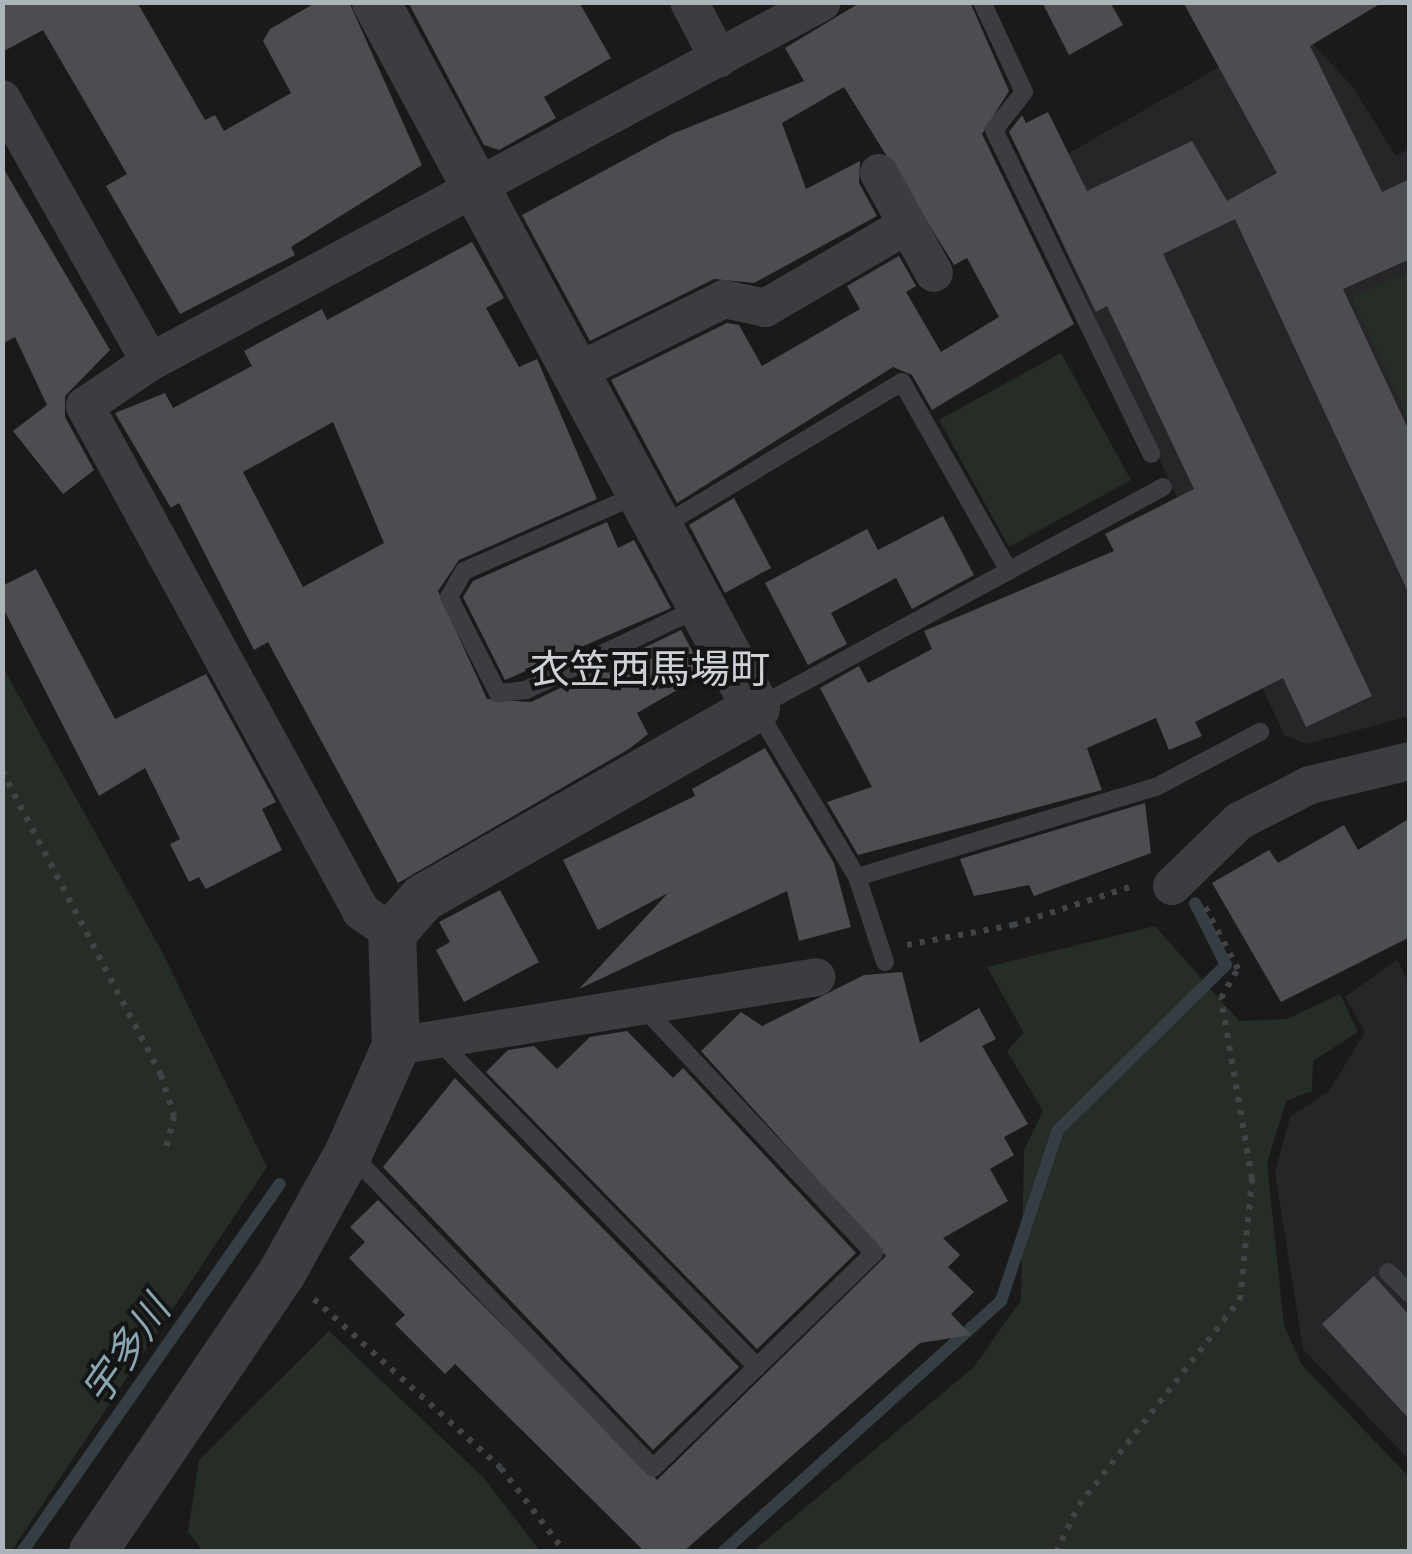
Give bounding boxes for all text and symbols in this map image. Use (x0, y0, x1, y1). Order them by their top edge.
district label: 衣笠西馬場町 (530, 643, 770, 691)
water label: 宇多川 (70, 1286, 178, 1412)

